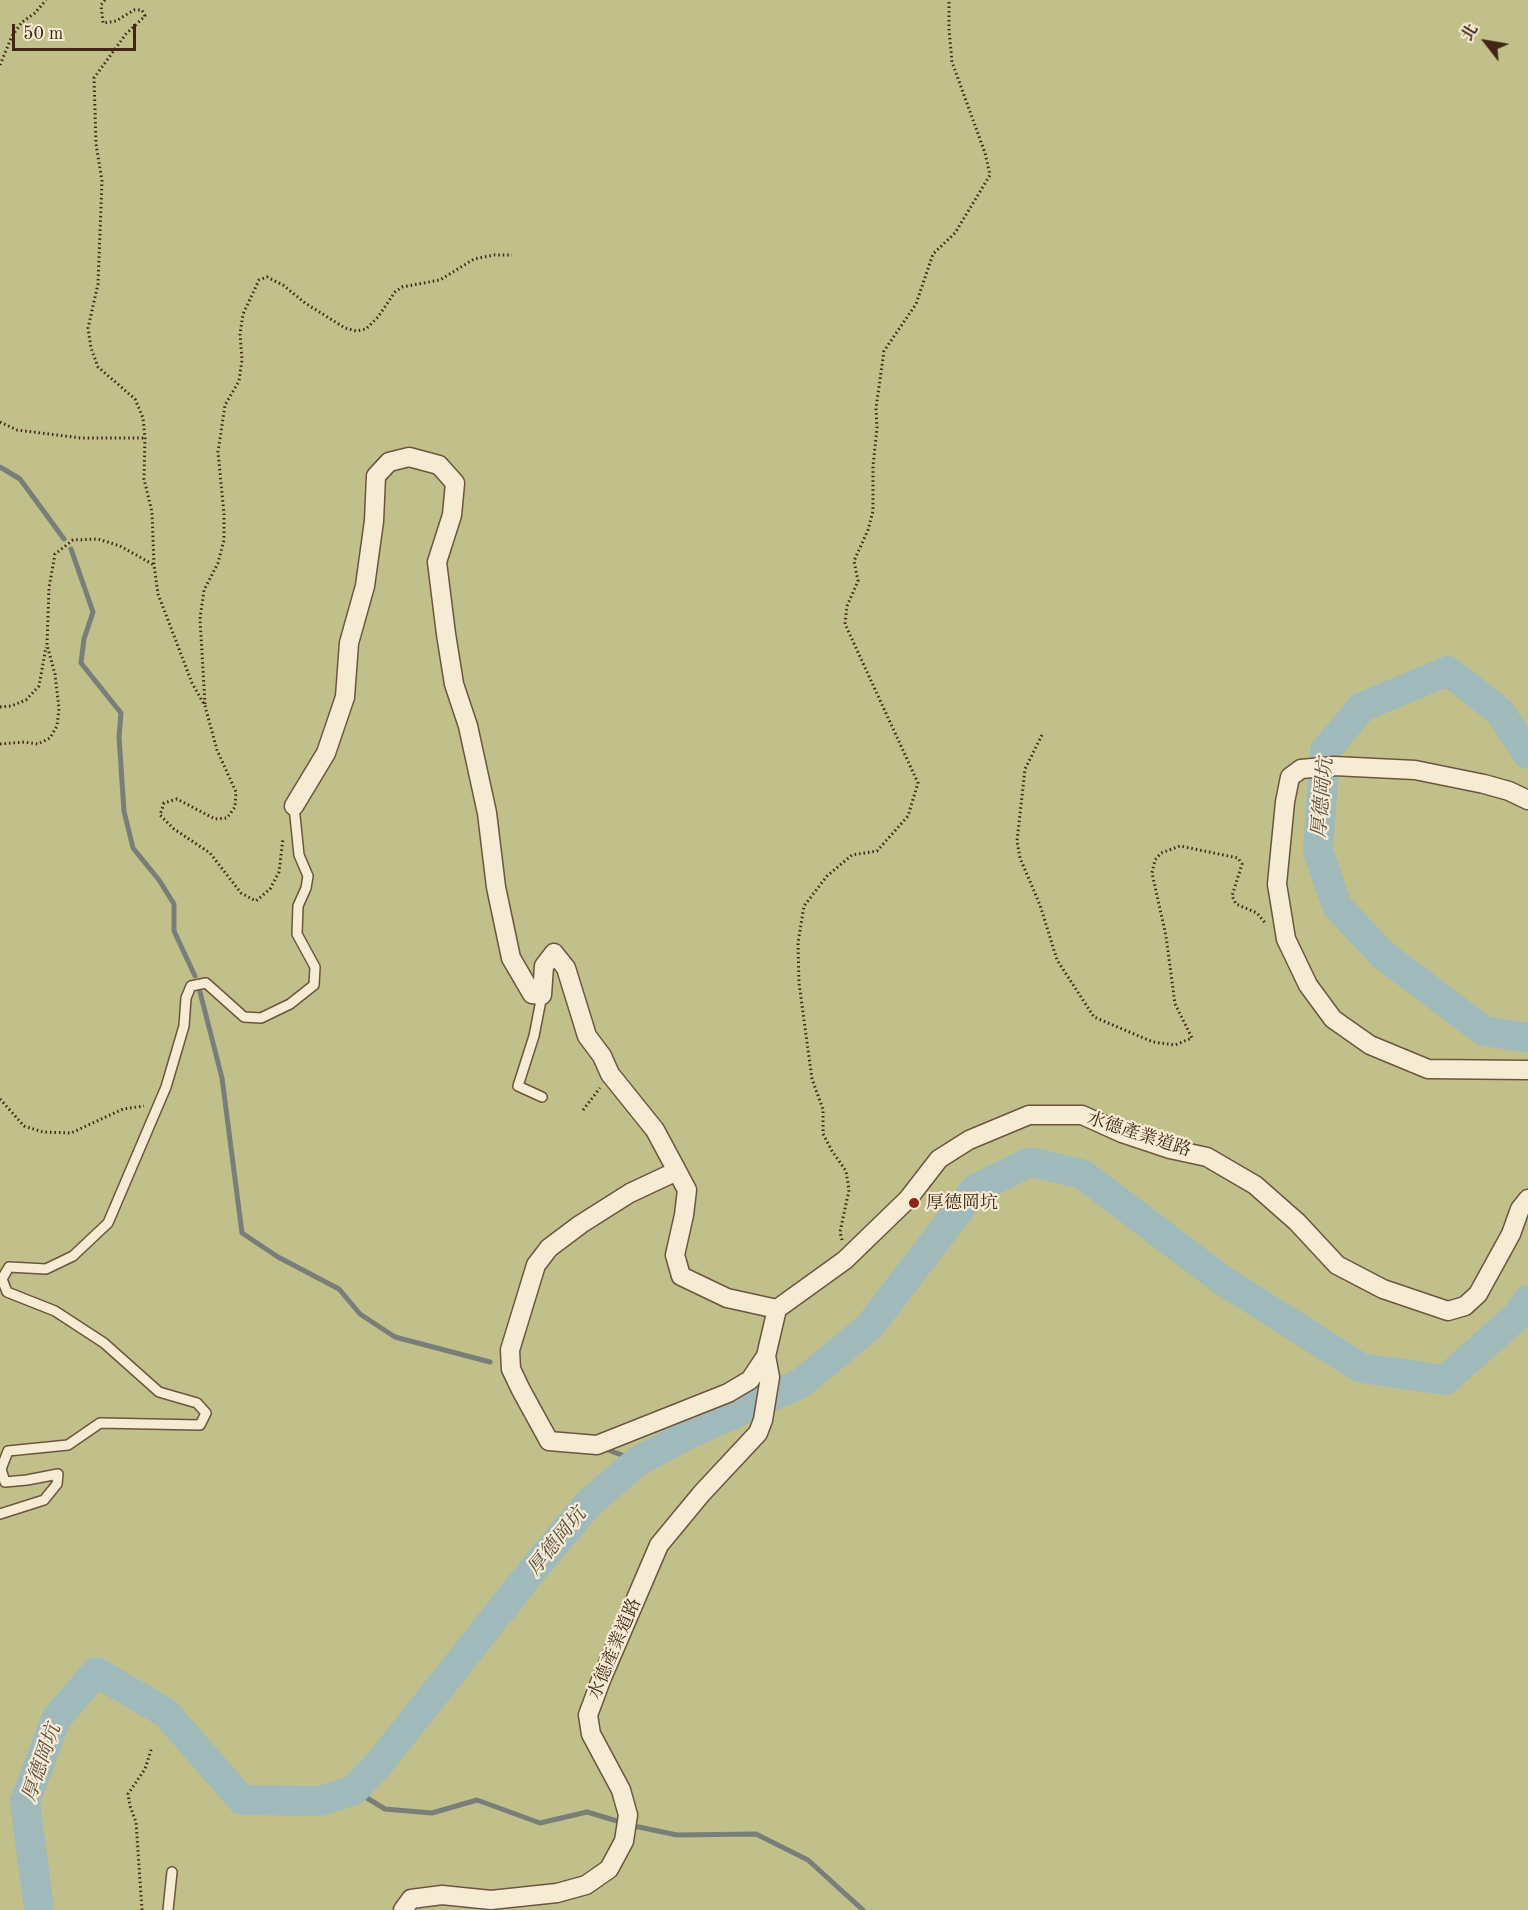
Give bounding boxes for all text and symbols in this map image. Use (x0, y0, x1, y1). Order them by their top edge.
scale bar (15, 12, 140, 50)
north arrow (1456, 12, 1516, 72)
text: 北 (1460, 22, 1482, 44)
text: 50 m (23, 25, 63, 43)
water label: 厚德岡坑 (1308, 757, 1338, 839)
street label: 水德產業道路 (1084, 1108, 1194, 1162)
place label: 厚德岡坑 (926, 1192, 998, 1214)
marker: 厚德岡坑 (907, 1196, 921, 1210)
water label: 厚德岡坑 (523, 1503, 591, 1581)
street label: 水德產業道路 (584, 1595, 646, 1703)
water label: 厚德岡坑 (18, 1721, 66, 1805)

